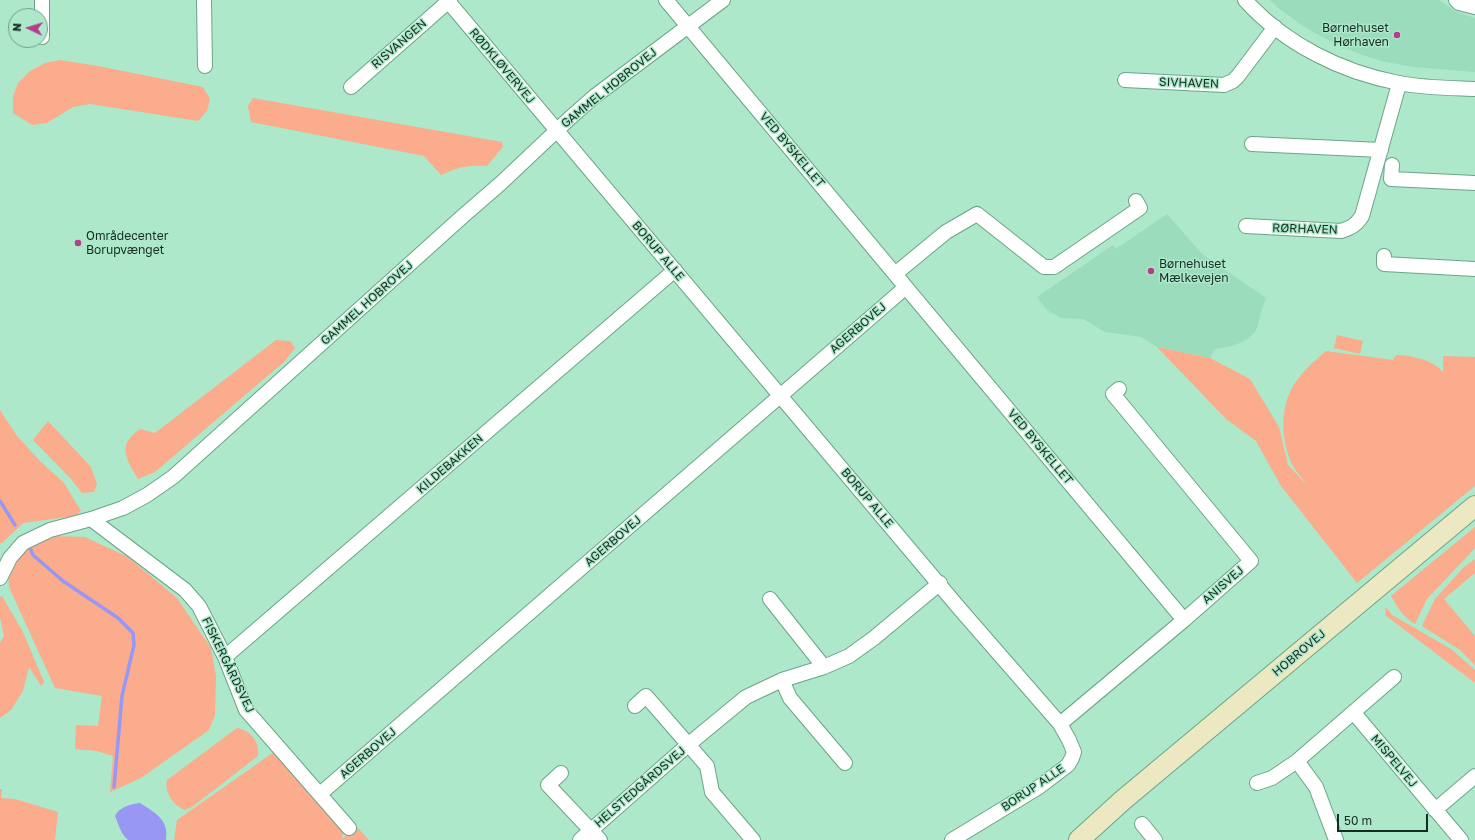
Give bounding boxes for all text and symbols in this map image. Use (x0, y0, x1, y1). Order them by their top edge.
north arrow (8, 8, 48, 48)
street label: RISVANGEN (368, 16, 430, 72)
place label: Børnehuset Hørhaven (1322, 21, 1389, 49)
text: N (10, 23, 23, 32)
street label: RØDKLØVERVEJ (466, 25, 538, 107)
marker: Børnehuset Hørhaven (1392, 30, 1402, 40)
street label: GAMMEL HOBROVEJ (558, 45, 660, 131)
street label: SIVHAVEN (1159, 75, 1219, 91)
street label: VED BYSKELLET (756, 110, 828, 190)
street label: BORUP ALLE (629, 218, 687, 284)
street label: RØRHAVEN (1272, 221, 1338, 237)
place label: Områdecenter Borupvænget (86, 229, 168, 257)
marker: Områdecenter Borupvænget (73, 238, 83, 248)
place label: Børnehuset Mælkevejen (1159, 257, 1229, 285)
street label: GAMMEL HOBROVEJ (318, 258, 416, 348)
marker: Børnehuset Mælkevejen (1146, 266, 1156, 276)
street label: AGERBOVEJ (827, 299, 889, 357)
street label: VED BYSKELLET (1004, 407, 1076, 487)
street label: KILDEBAKKEN (414, 431, 486, 497)
street label: BORUP ALLE (838, 465, 896, 531)
street label: AGERBOVEJ (582, 512, 644, 570)
street label: ANISVEJ (1199, 563, 1247, 607)
street label: FISKERGÅRDSVEJ (199, 615, 257, 715)
street label: HOBROVEJ (1270, 627, 1328, 679)
street label: AGERBOVEJ (337, 724, 399, 782)
street label: MISPELVEJ (1368, 732, 1420, 790)
street label: HELSTEDGÅRDSVEJ (591, 743, 689, 831)
street label: BORUP ALLE (998, 761, 1068, 815)
scale bar (1339, 806, 1430, 832)
text: 50 m (1344, 813, 1372, 828)

